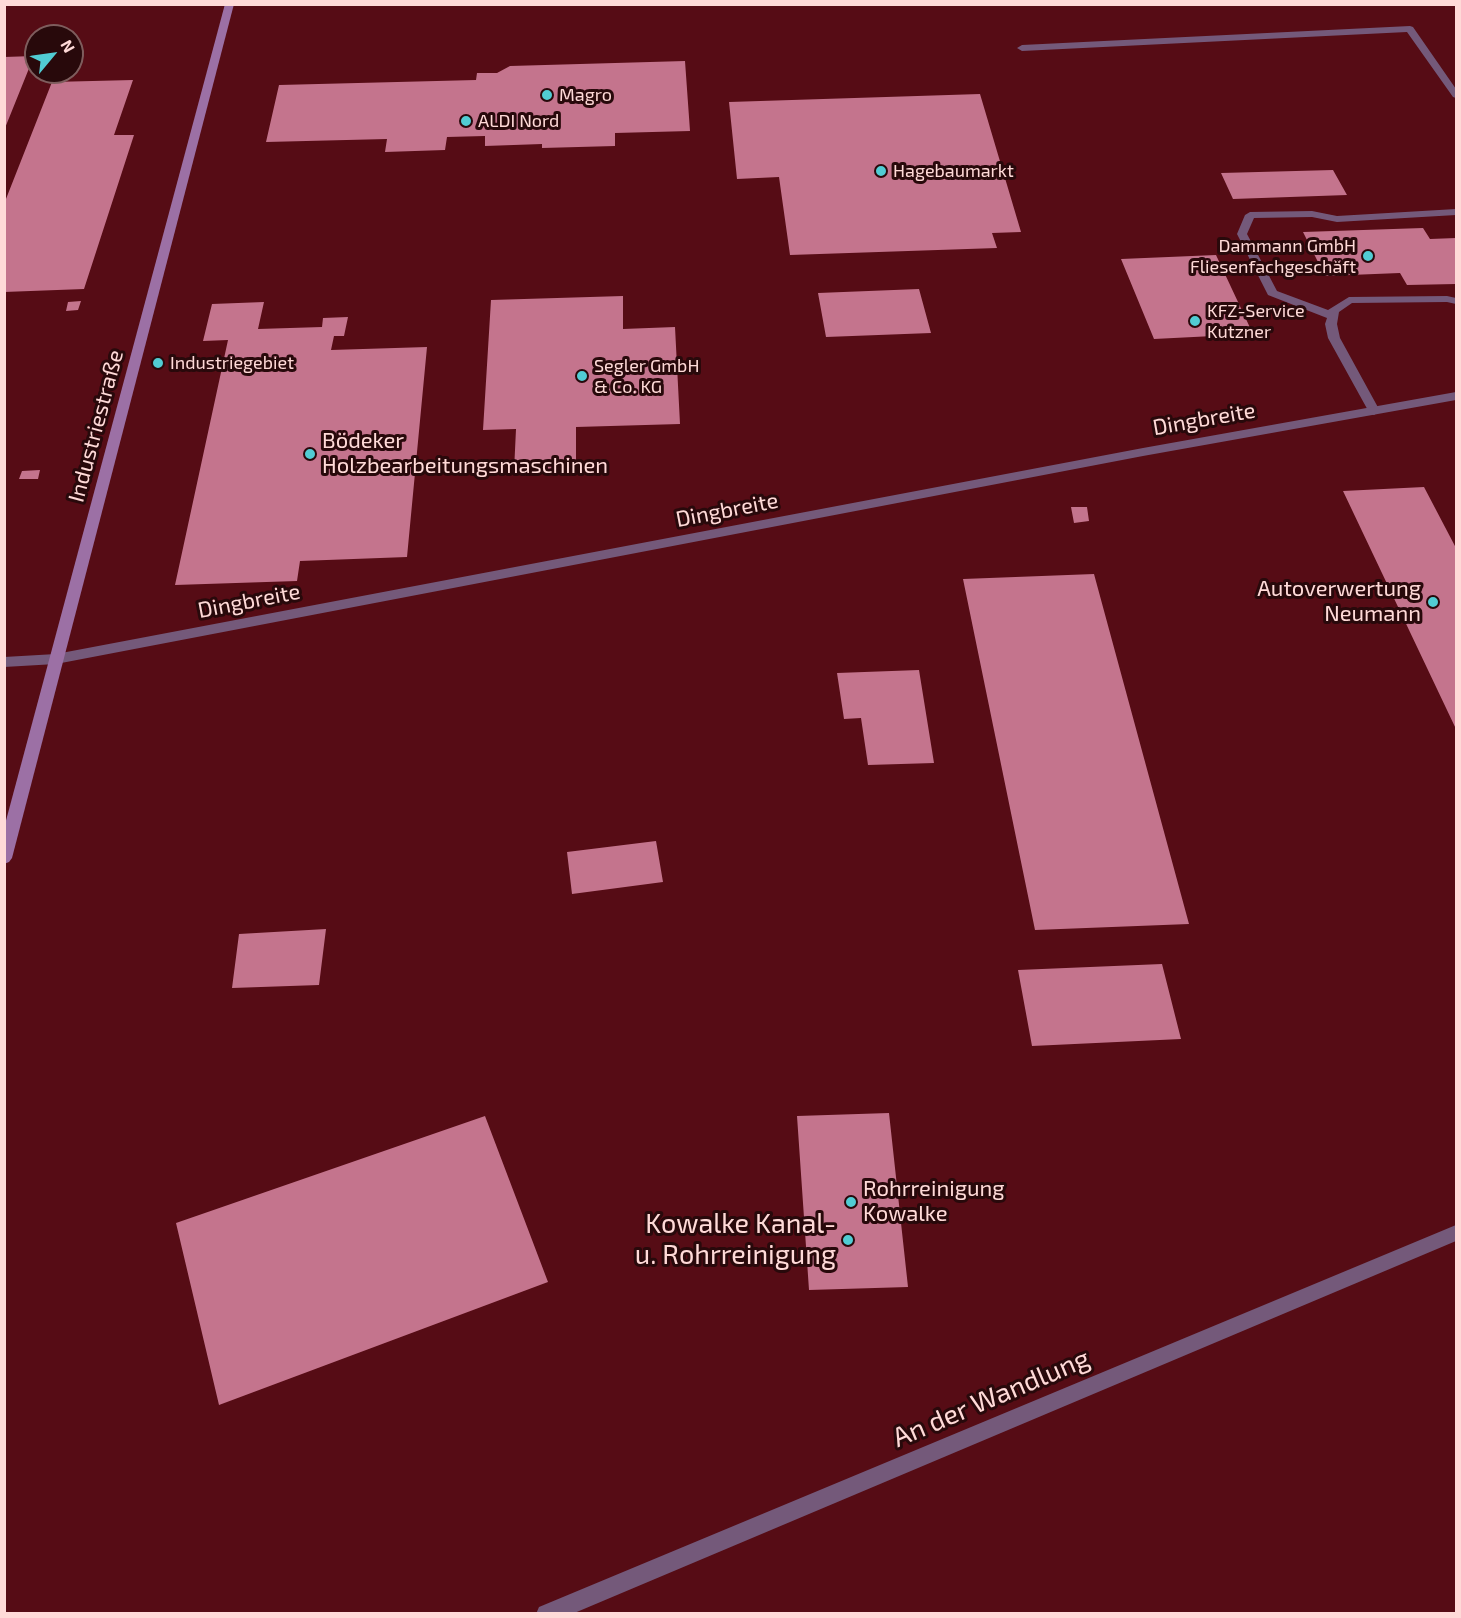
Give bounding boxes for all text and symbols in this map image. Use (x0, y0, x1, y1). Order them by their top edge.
north arrow (24, 24, 84, 84)
text: N (57, 36, 80, 56)
place label: Magro (559, 84, 612, 106)
marker: Magro (540, 88, 554, 102)
place label: ALDI Nord (478, 110, 559, 132)
marker: ALDI Nord (459, 114, 473, 128)
place label: Hagebaumarkt (893, 160, 1014, 182)
marker: Hagebaumarkt (874, 164, 888, 178)
place label: Dammann GmbH Fliesenfachgeschäft (1190, 235, 1356, 278)
marker: Dammann GmbH Fliesenfachgeschäft (1361, 249, 1375, 263)
place label: KFZ-Service Kutzner (1207, 300, 1305, 342)
marker: KFZ-Service Kutzner (1188, 314, 1202, 328)
street label: Industriestraße (63, 347, 129, 505)
place label: Industriegebiet (170, 352, 294, 374)
place label: Segler GmbH & Co. KG (594, 355, 699, 398)
marker: Industriegebiet (151, 356, 165, 370)
marker: Segler GmbH & Co. KG (575, 369, 589, 383)
street label: Dingbreite (1151, 397, 1257, 441)
place label: Bödeker Holzbearbeitungsmaschinen (322, 428, 608, 480)
marker: Bödeker Holzbearbeitungsmaschinen (303, 447, 317, 461)
street label: Dingbreite (674, 487, 780, 533)
place label: Autoverwertung Neumann (1257, 576, 1421, 628)
street label: Dingbreite (196, 578, 302, 624)
marker: Autoverwertung Neumann (1426, 595, 1440, 609)
place label: Rohrreinigung Kowalke (863, 1176, 1005, 1228)
marker: Rohrreinigung Kowalke (844, 1195, 858, 1209)
place label: Kowalke Kanal- u. Rohrreinigung (635, 1208, 836, 1271)
marker: Kowalke Kanal- u. Rohrreinigung (841, 1233, 855, 1247)
street label: An der Wandlung (888, 1342, 1094, 1454)

